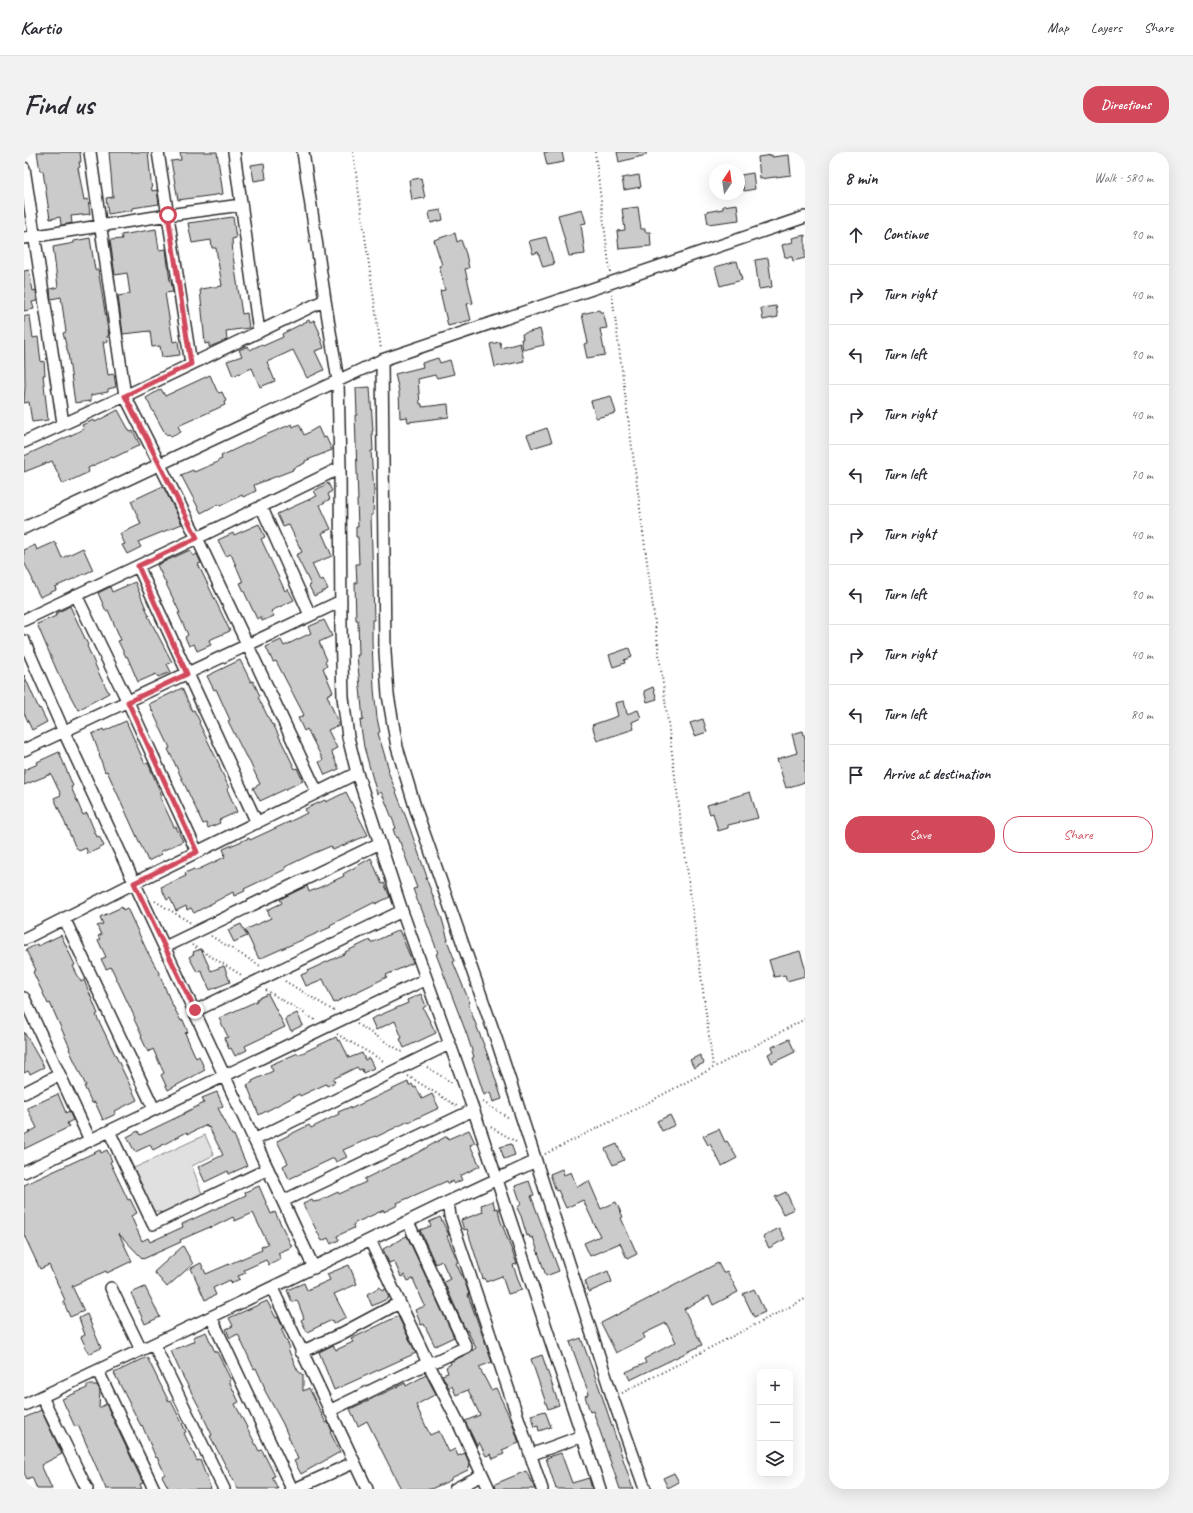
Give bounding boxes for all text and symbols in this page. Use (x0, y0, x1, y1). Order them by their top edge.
text: Kartio (20, 16, 61, 40)
text: Map (1047, 19, 1069, 36)
text: Layers (1091, 19, 1122, 36)
text: Share (1144, 19, 1173, 36)
button: Directions (1083, 86, 1169, 123)
text: Find us (24, 87, 94, 122)
north arrow (709, 164, 745, 200)
text: 8 min (845, 168, 878, 189)
text: Walk · 580 m (1094, 170, 1153, 186)
route start (159, 206, 177, 224)
icon: ahead (845, 224, 867, 246)
text: Continue (883, 225, 928, 244)
text: 90 m (1131, 227, 1153, 243)
icon: right (845, 284, 867, 306)
text: Turn right (883, 285, 936, 304)
text: 40 m (1131, 287, 1153, 303)
icon: left (845, 344, 867, 366)
text: Turn left (883, 345, 926, 364)
text: 90 m (1131, 347, 1153, 363)
icon: right (845, 404, 867, 426)
text: Turn right (883, 405, 936, 424)
text: 40 m (1131, 407, 1153, 423)
icon: left (845, 464, 867, 486)
text: Turn left (883, 465, 926, 484)
text: 70 m (1131, 467, 1153, 483)
icon: right (845, 524, 867, 546)
text: Turn right (883, 525, 936, 544)
text: 40 m (1131, 527, 1153, 543)
icon: left (845, 584, 867, 606)
text: Turn left (883, 585, 926, 604)
text: 90 m (1131, 587, 1153, 603)
icon: right (845, 644, 867, 666)
text: Turn right (883, 645, 936, 664)
text: 40 m (1131, 647, 1153, 663)
icon: left (845, 704, 867, 726)
text: Turn left (883, 705, 926, 724)
text: 80 m (1131, 707, 1153, 723)
icon: arrive (845, 764, 867, 786)
text: Arrive at destination (883, 765, 990, 784)
button: Save (845, 816, 995, 853)
button: Share (1003, 816, 1153, 853)
route end (186, 1001, 204, 1019)
map controls (757, 1369, 793, 1477)
button: + (757, 1369, 793, 1405)
button: − (757, 1405, 793, 1441)
button: layers (757, 1441, 793, 1477)

